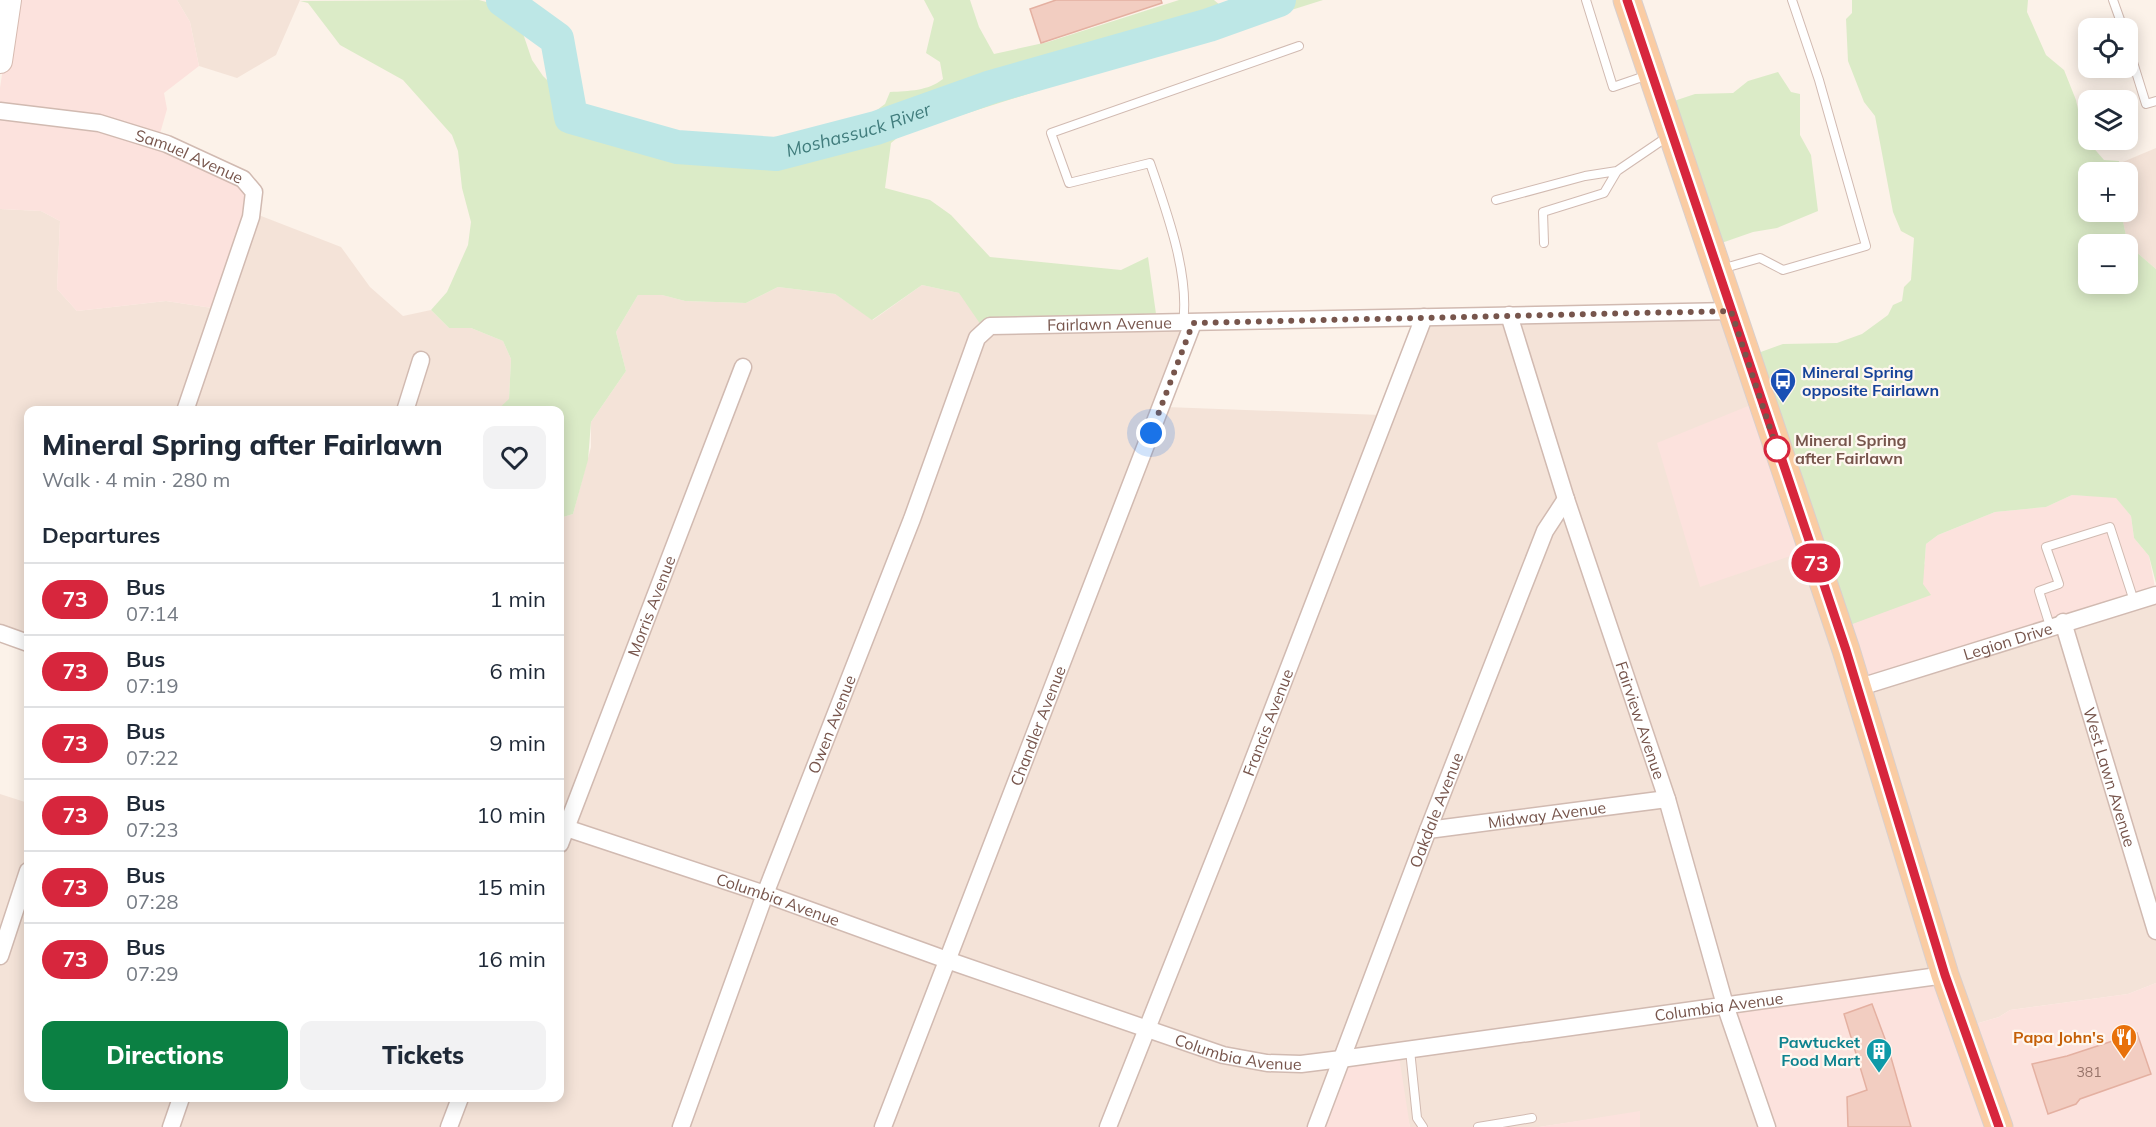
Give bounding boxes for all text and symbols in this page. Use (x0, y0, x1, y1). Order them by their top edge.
map controls (2078, 18, 2138, 294)
button: locate (2078, 18, 2138, 78)
button: layers (2078, 90, 2138, 150)
water label: Moshassuck River (783, 97, 935, 162)
street label: Samuel Avenue (133, 125, 246, 188)
button: + (2078, 162, 2138, 222)
button: − (2078, 234, 2138, 294)
street label: Fairlawn Avenue (1047, 312, 1172, 335)
place label: Mineral Spring opposite Fairlawn (1802, 362, 1939, 400)
bus stop icon: Mineral Spring opposite Fairlawn (1768, 366, 1798, 404)
your location (1136, 418, 1166, 448)
button: heart (483, 426, 546, 489)
text: Mineral Spring after Fairlawn (42, 427, 443, 462)
place label: Mineral Spring after Fairlawn (1795, 430, 1907, 468)
marker: Mineral Spring after Fairlawn (1764, 436, 1790, 462)
text: Walk · 4 min · 280 m (42, 467, 230, 492)
text: Departures (42, 521, 160, 549)
line badge: 73 (1789, 544, 1843, 582)
text: 73 (1803, 550, 1829, 576)
street label: Morris Avenue (623, 553, 680, 659)
text: Bus (126, 573, 165, 601)
text: 1 min (490, 585, 546, 613)
text: 73 (62, 586, 88, 612)
text: 07:14 (126, 601, 179, 626)
street label: Legion Drive (1961, 618, 2055, 664)
text: Bus (126, 645, 165, 673)
text: 6 min (490, 657, 546, 685)
text: 73 (62, 658, 88, 684)
street label: Fairview Avenue (1611, 659, 1670, 782)
street label: Chandler Avenue (1005, 663, 1070, 789)
street label: Francis Avenue (1238, 666, 1297, 779)
street label: Owen Avenue (803, 672, 860, 776)
text: 07:19 (126, 673, 179, 698)
street label: West Lawn Avenue (2079, 705, 2140, 849)
text: Bus (126, 717, 165, 745)
text: 9 min (490, 729, 546, 757)
text: 73 (62, 730, 88, 756)
text: 07:22 (126, 745, 179, 770)
street label: Oakdale Avenue (1405, 750, 1467, 870)
text: Bus (126, 789, 165, 817)
street label: Midway Avenue (1487, 797, 1607, 832)
text: 10 min (476, 801, 546, 829)
text: 73 (62, 802, 88, 828)
text: 07:23 (126, 817, 179, 842)
text: Bus (126, 861, 165, 889)
street label: Columbia Avenue (714, 869, 843, 930)
text: 15 min (476, 873, 546, 901)
text: 73 (62, 874, 88, 900)
text: 07:28 (126, 889, 179, 914)
text: Bus (126, 933, 165, 961)
text: 16 min (476, 945, 546, 973)
text: 73 (62, 946, 88, 972)
text: 07:29 (126, 961, 179, 986)
street label: Columbia Avenue (1653, 988, 1784, 1025)
button: Directions (42, 1021, 288, 1090)
button: Tickets (300, 1021, 546, 1090)
restaurant icon: Papa John's (2109, 1022, 2139, 1060)
place label: Papa John's (2013, 1027, 2104, 1047)
street label: Columbia Avenue (1172, 1029, 1302, 1074)
place label: Pawtucket Food Mart (1778, 1032, 1860, 1070)
building icon: Pawtucket Food Mart (1864, 1036, 1894, 1074)
house number: 381 (2076, 1063, 2102, 1081)

